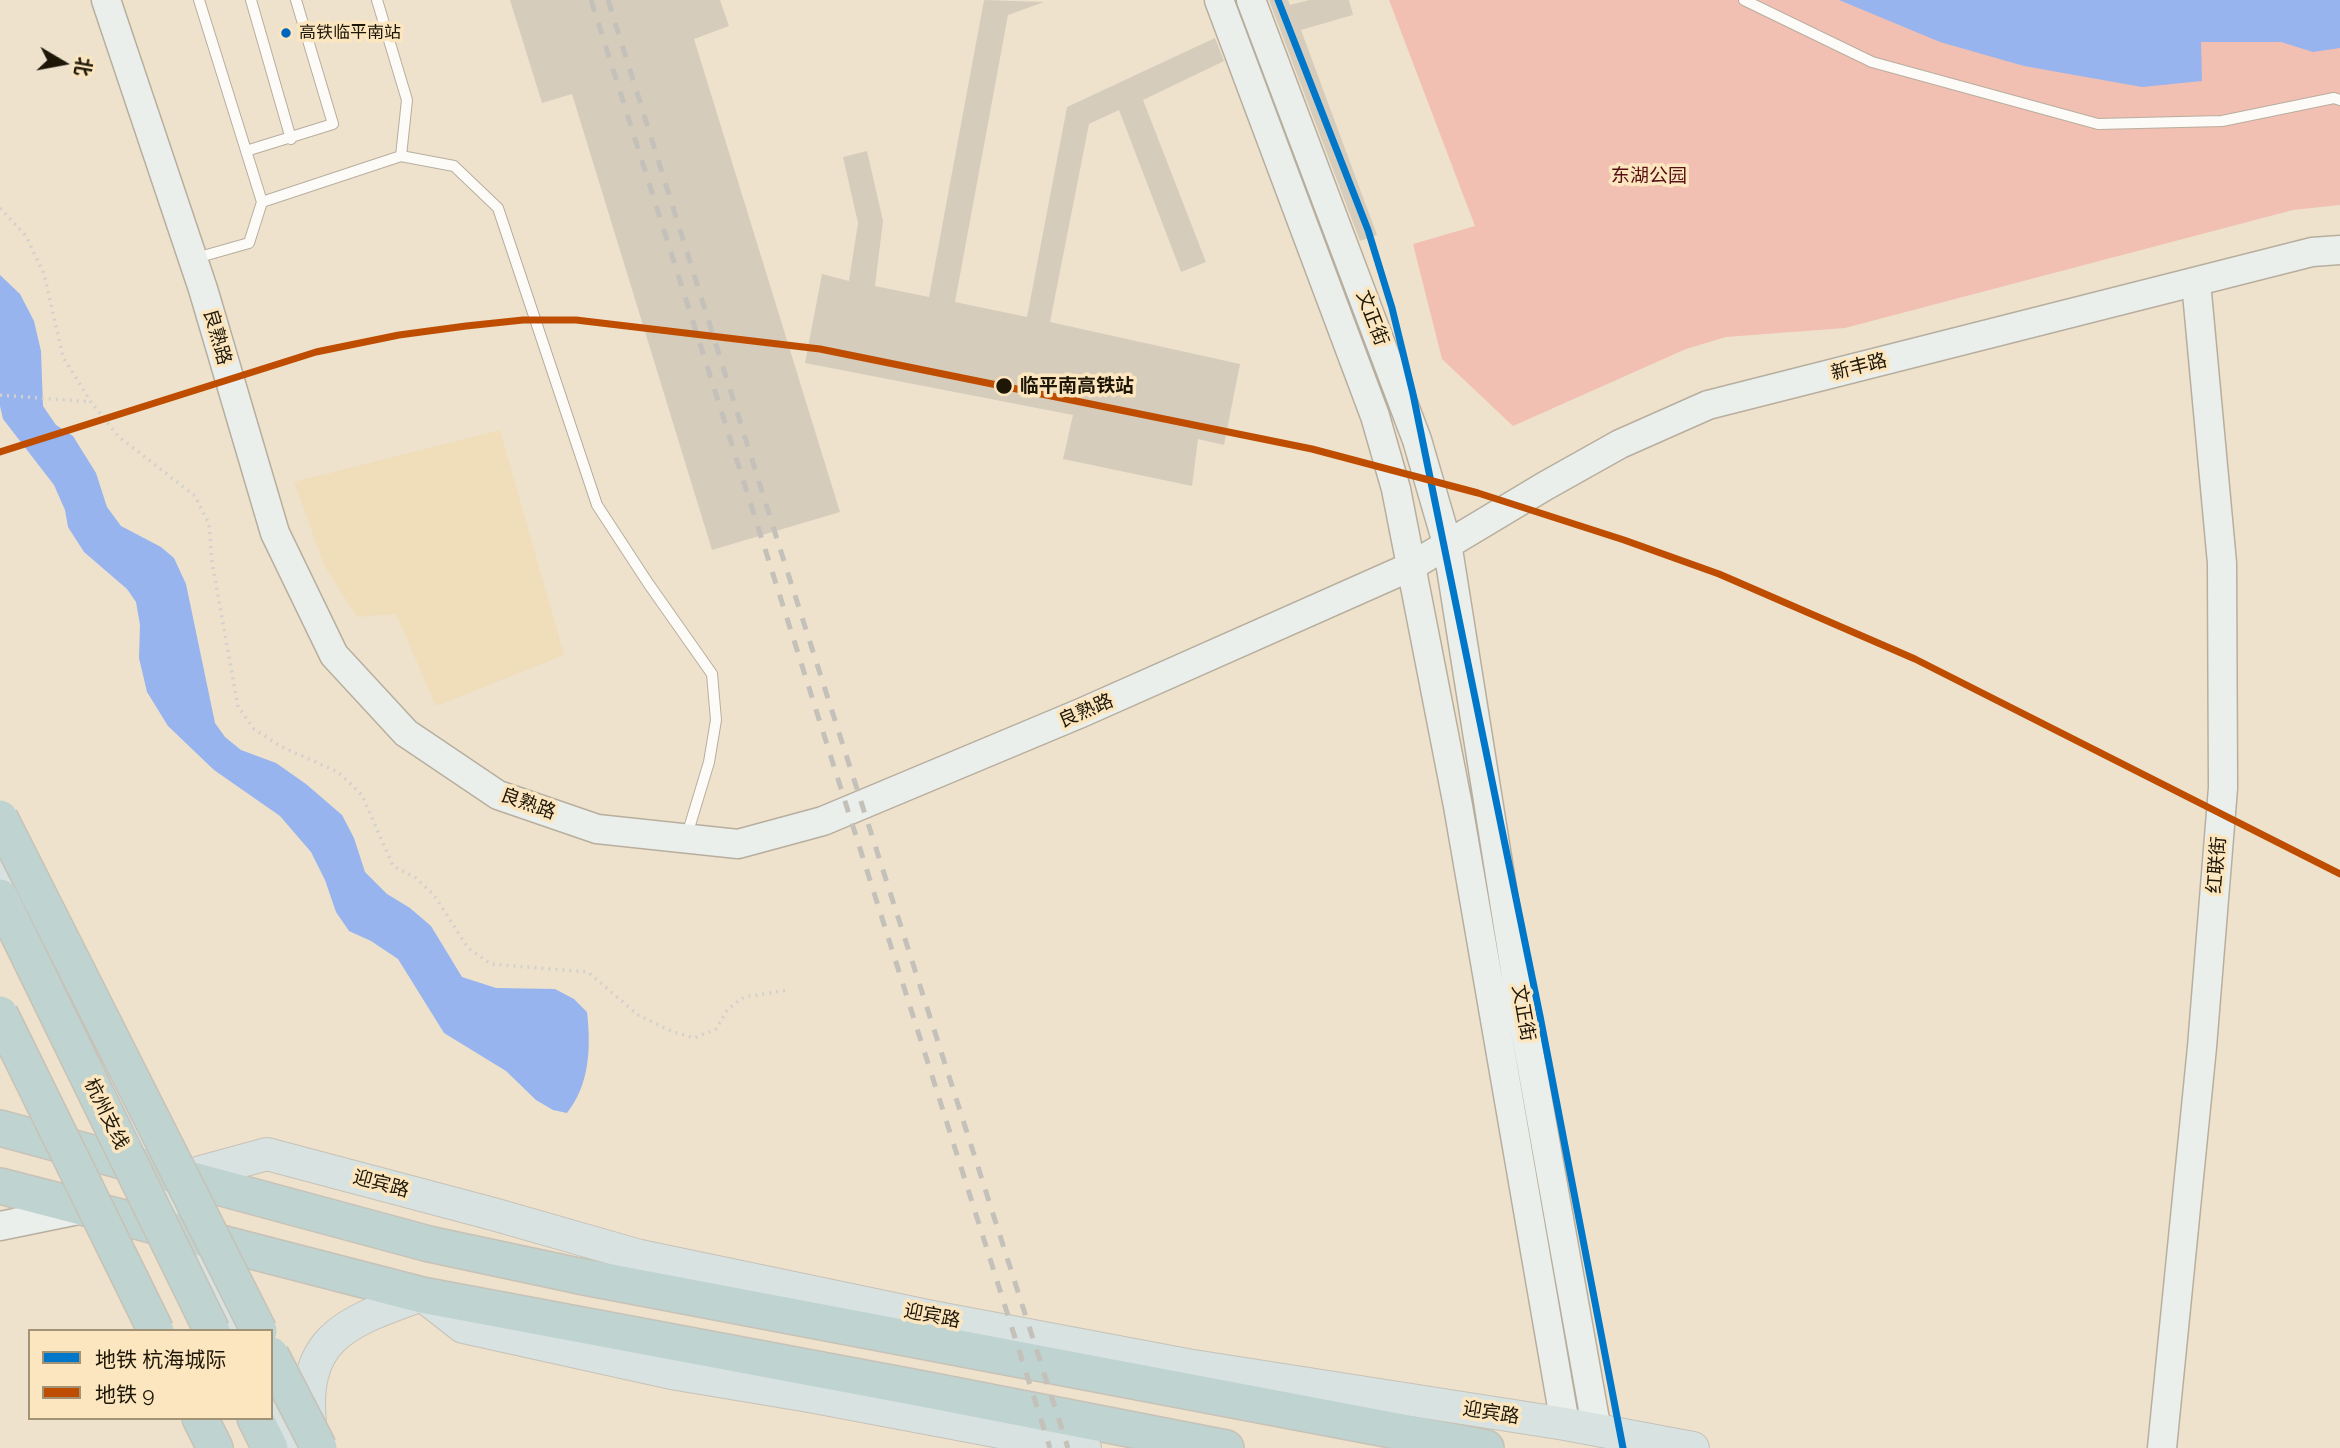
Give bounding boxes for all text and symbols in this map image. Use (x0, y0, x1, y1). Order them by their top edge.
place label: 高铁临平南站 (299, 23, 401, 43)
marker: 高铁临平南站 (279, 26, 293, 40)
north arrow (28, 28, 98, 98)
text: 北 (71, 55, 96, 78)
park label: 东湖公园 (1611, 165, 1687, 187)
street label: 文正街 (1351, 287, 1393, 349)
street label: 良熟路 (198, 306, 236, 368)
street label: 新丰路 (1829, 349, 1889, 385)
place label: 临平南高铁站 (1020, 375, 1134, 397)
marker: 临平南高铁站 (994, 376, 1014, 396)
street label: 良熟路 (1055, 689, 1117, 733)
street label: 良熟路 (497, 784, 559, 824)
street label: 红联街 (2203, 836, 2231, 894)
street label: 文正街 (1507, 983, 1539, 1043)
street label: 杭州支线 (79, 1075, 133, 1153)
street label: 迎宾路 (351, 1166, 411, 1202)
street label: 迎宾路 (902, 1299, 962, 1333)
legend (28, 1329, 273, 1420)
text: 地铁 杭海城际 (95, 1347, 226, 1372)
text: 地铁 9 (95, 1382, 155, 1407)
street label: 迎宾路 (1461, 1397, 1521, 1429)

